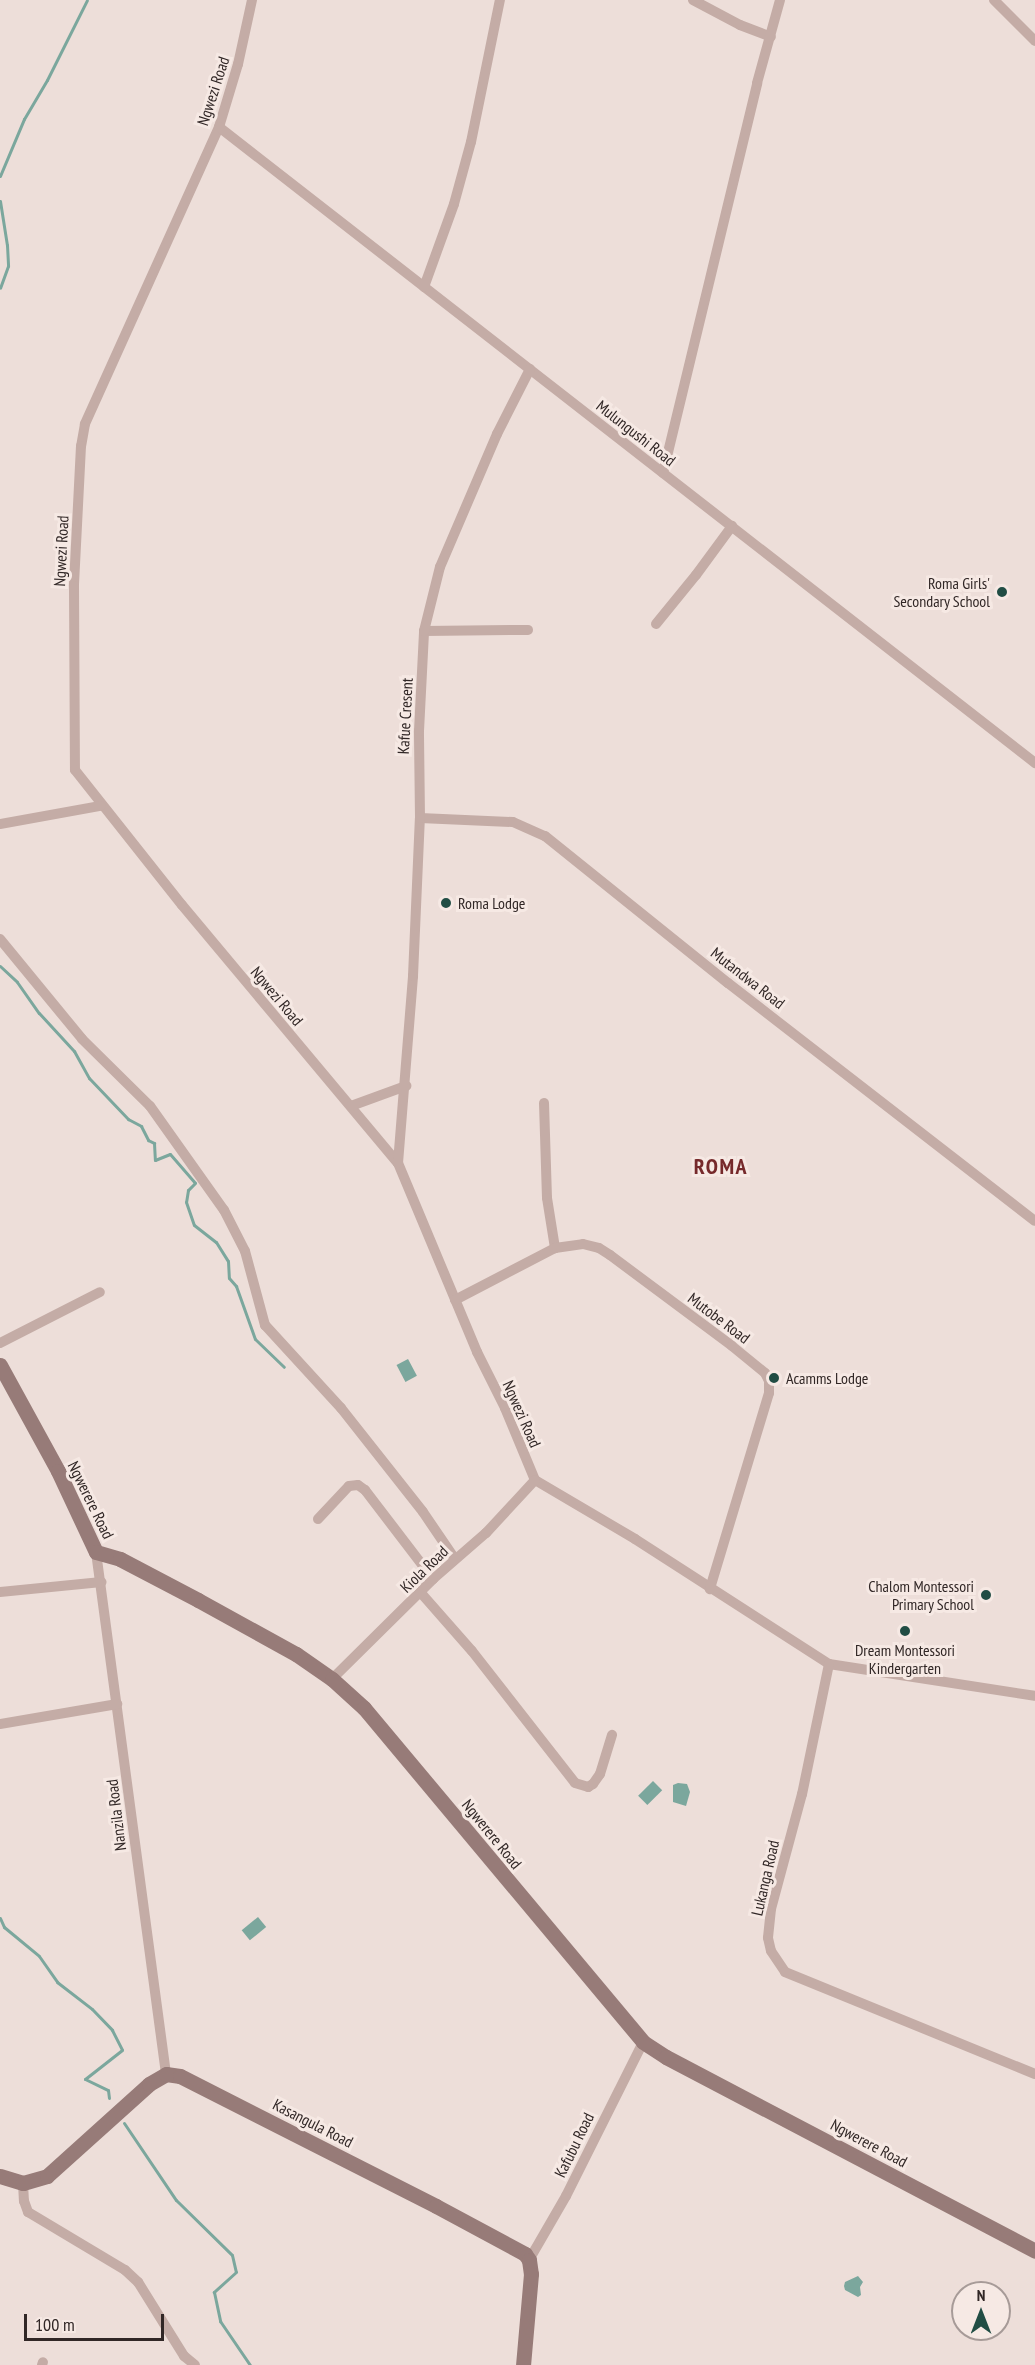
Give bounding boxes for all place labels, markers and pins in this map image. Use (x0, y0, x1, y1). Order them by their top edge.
place label: Roma Girls' Secondary School (893, 573, 990, 611)
marker: Roma Girls' Secondary School (995, 585, 1009, 599)
place label: Roma Lodge (458, 893, 525, 913)
marker: Roma Lodge (439, 896, 453, 910)
place label: Acamms Lodge (786, 1368, 868, 1388)
marker: Acamms Lodge (767, 1371, 781, 1385)
place label: Chalom Montessori Primary School (868, 1576, 974, 1614)
marker: Chalom Montessori Primary School (979, 1588, 993, 1602)
marker: Dream Montessori Kindergarten (898, 1624, 912, 1638)
place label: Dream Montessori Kindergarten (855, 1640, 955, 1678)

